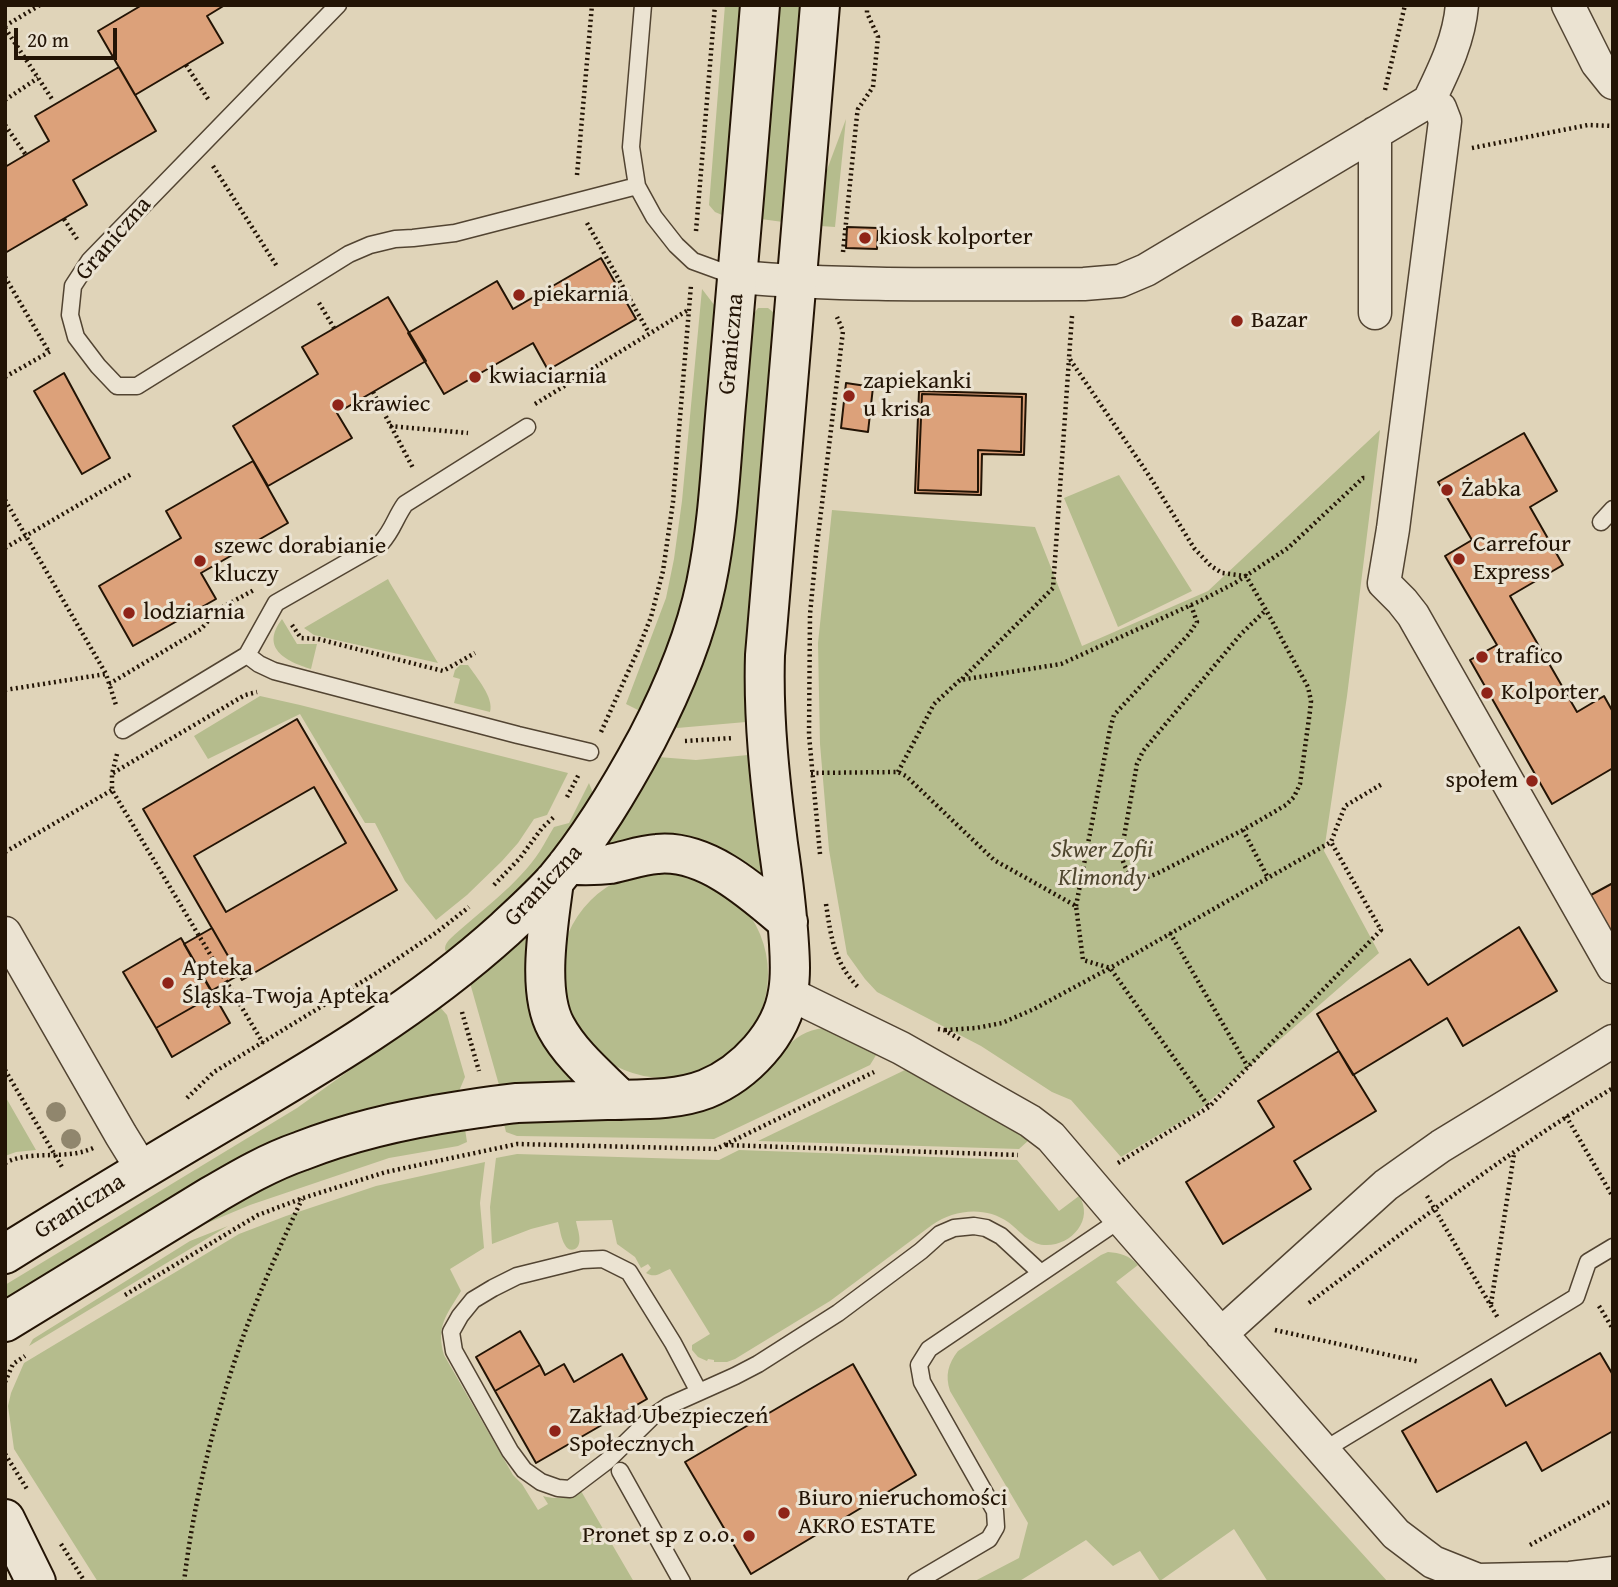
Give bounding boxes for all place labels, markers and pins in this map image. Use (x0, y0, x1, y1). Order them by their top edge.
place label: kiosk kolporter (879, 224, 1033, 252)
marker: kiosk kolporter (857, 230, 873, 246)
place label: piekarnia (533, 281, 629, 309)
marker: piekarnia (511, 287, 527, 303)
place label: Bazar (1251, 307, 1308, 335)
marker: Bazar (1229, 313, 1245, 329)
place label: kwiaciarnia (489, 363, 606, 391)
place label: zapiekanki u krisa (863, 368, 972, 424)
marker: kwiaciarnia (467, 369, 483, 385)
marker: zapiekanki u krisa (841, 388, 857, 404)
place label: krawiec (352, 391, 431, 419)
marker: krawiec (330, 397, 346, 413)
place label: Żabka (1461, 476, 1521, 504)
marker: Żabka (1439, 482, 1455, 498)
place label: Carrefour Express (1473, 531, 1571, 587)
place label: szewc dorabianie kluczy (214, 533, 386, 589)
marker: Carrefour Express (1451, 551, 1467, 567)
marker: szewc dorabianie kluczy (192, 553, 208, 569)
place label: lodziarnia (143, 599, 245, 627)
marker: lodziarnia (121, 605, 137, 621)
place label: trafico (1496, 643, 1563, 671)
marker: trafico (1474, 649, 1490, 665)
place label: Kolporter (1501, 679, 1599, 707)
marker: Kolporter (1479, 685, 1495, 701)
place label: społem (1445, 767, 1518, 795)
marker: społem (1524, 773, 1540, 789)
place label: Apteka Śląska-Twoja Apteka (182, 955, 389, 1011)
marker: Apteka Śląska-Twoja Apteka (160, 975, 176, 991)
place label: Zakład Ubezpieczeń Społecznych (569, 1403, 769, 1459)
marker: Zakład Ubezpieczeń Społecznych (547, 1423, 563, 1439)
place label: Biuro nieruchomości AKRO ESTATE (798, 1485, 1007, 1541)
marker: Biuro nieruchomości AKRO ESTATE (776, 1505, 792, 1521)
place label: Pronet sp z o.o. (582, 1522, 735, 1550)
marker: Pronet sp z o.o. (741, 1528, 757, 1544)

